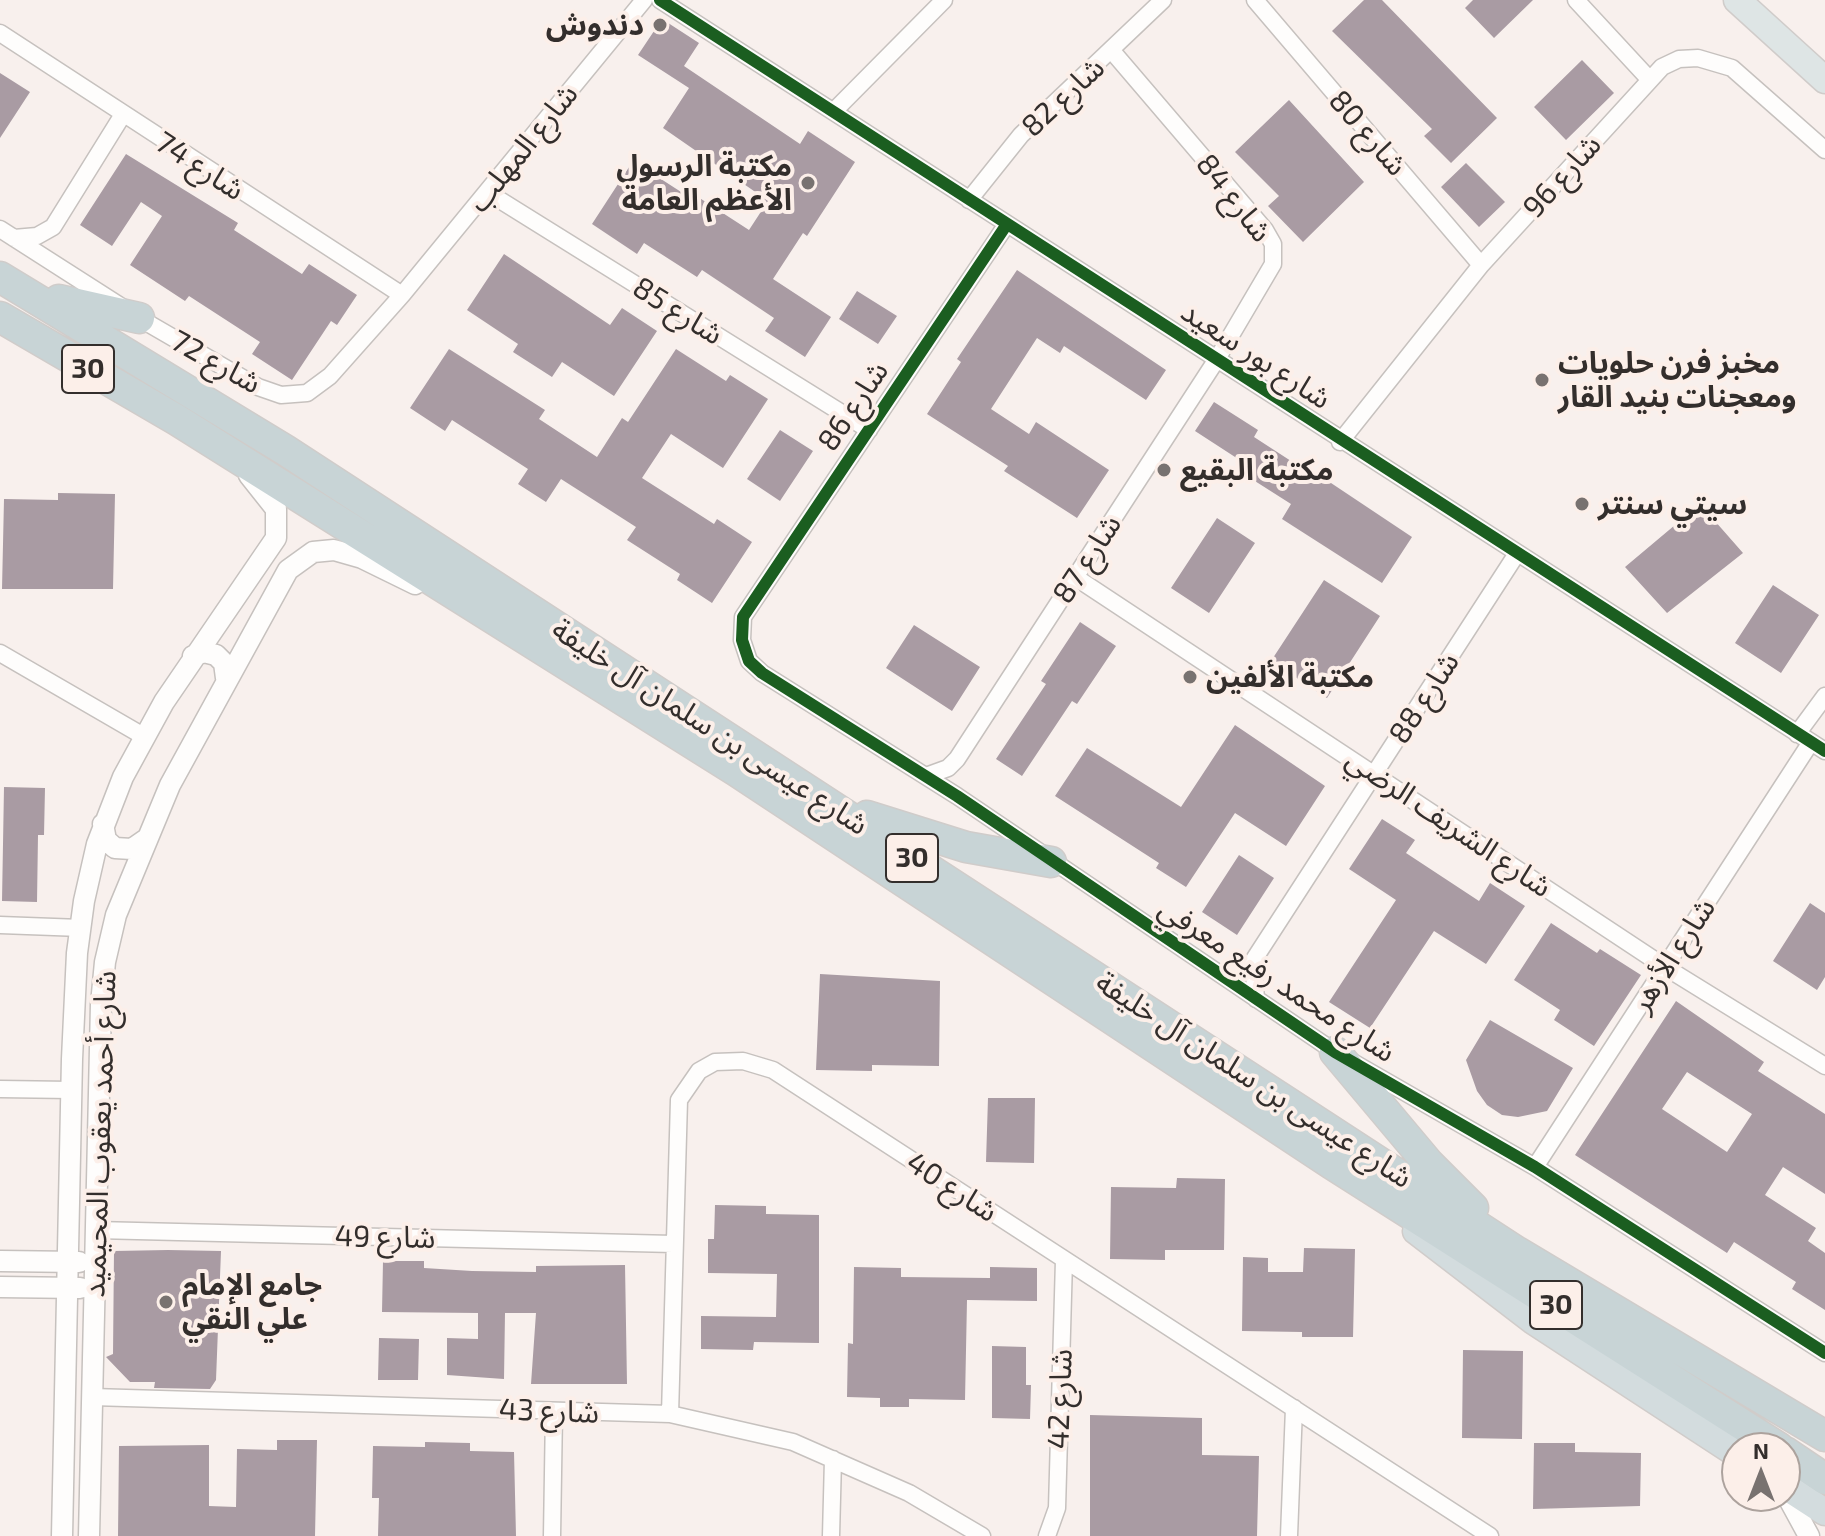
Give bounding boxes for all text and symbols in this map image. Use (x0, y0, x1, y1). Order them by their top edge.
place label: دندوش (546, 7, 644, 43)
marker: دندوش (651, 16, 669, 34)
street label: شارع 82 (1014, 50, 1112, 144)
street label: شارع المهلب (460, 77, 586, 219)
street label: شارع 80 (1321, 83, 1415, 183)
street label: شارع 74 (149, 124, 251, 208)
street label: شارع 96 (1515, 127, 1609, 225)
street label: شارع 84 (1188, 147, 1280, 249)
place label: مكتبة الرسول الأعظم العامة (616, 148, 792, 218)
marker: مكتبة الرسول الأعظم العامة (799, 174, 817, 192)
street label: شارع 85 (626, 269, 730, 353)
street label: شارع بور سعيد (1174, 293, 1338, 417)
street label: شارع 72 (165, 323, 267, 401)
road number: 30 (62, 345, 114, 393)
place label: مخبز فرن حلويات ومعجنات بنيد القار (1558, 345, 1797, 416)
street label: شارع 86 (810, 354, 896, 458)
marker: مخبز فرن حلويات ومعجنات بنيد القار (1533, 371, 1551, 389)
place label: مكتبة البقيع (1180, 452, 1334, 488)
marker: مكتبة البقيع (1155, 461, 1173, 479)
place label: سيتي سنتر (1598, 486, 1747, 522)
marker: سيتي سنتر (1573, 495, 1591, 513)
street label: شارع 87 (1045, 508, 1129, 610)
street label: شارع عيسى بن سلمان آل خليفة (545, 611, 875, 843)
street label: شارع 88 (1381, 646, 1467, 750)
place label: مكتبة الألفين (1206, 659, 1374, 695)
marker: مكتبة الألفين (1181, 668, 1199, 686)
street label: شارع الشريف الرضي (1339, 741, 1559, 905)
road number: 30 (886, 834, 938, 882)
street label: شارع محمد رفيع معرفي (1152, 890, 1402, 1070)
street label: شارع الأزهر (1623, 891, 1723, 1019)
street label: شارع عيسى بن سلمان آل خليفة (1089, 964, 1419, 1196)
street label: شارع أحمد يعقوب المحيميد (76, 970, 124, 1298)
street label: شارع 40 (900, 1144, 1004, 1230)
street label: شارع 49 (334, 1218, 436, 1256)
place label: جامع الإمام علي النقي (182, 1267, 322, 1338)
road number: 30 (1530, 1281, 1582, 1329)
marker: جامع الإمام علي النقي (157, 1293, 175, 1311)
street label: شارع 42 (1040, 1348, 1080, 1450)
street label: شارع 43 (498, 1391, 600, 1431)
north arrow (1721, 1432, 1801, 1512)
text: N (1753, 1437, 1769, 1463)

